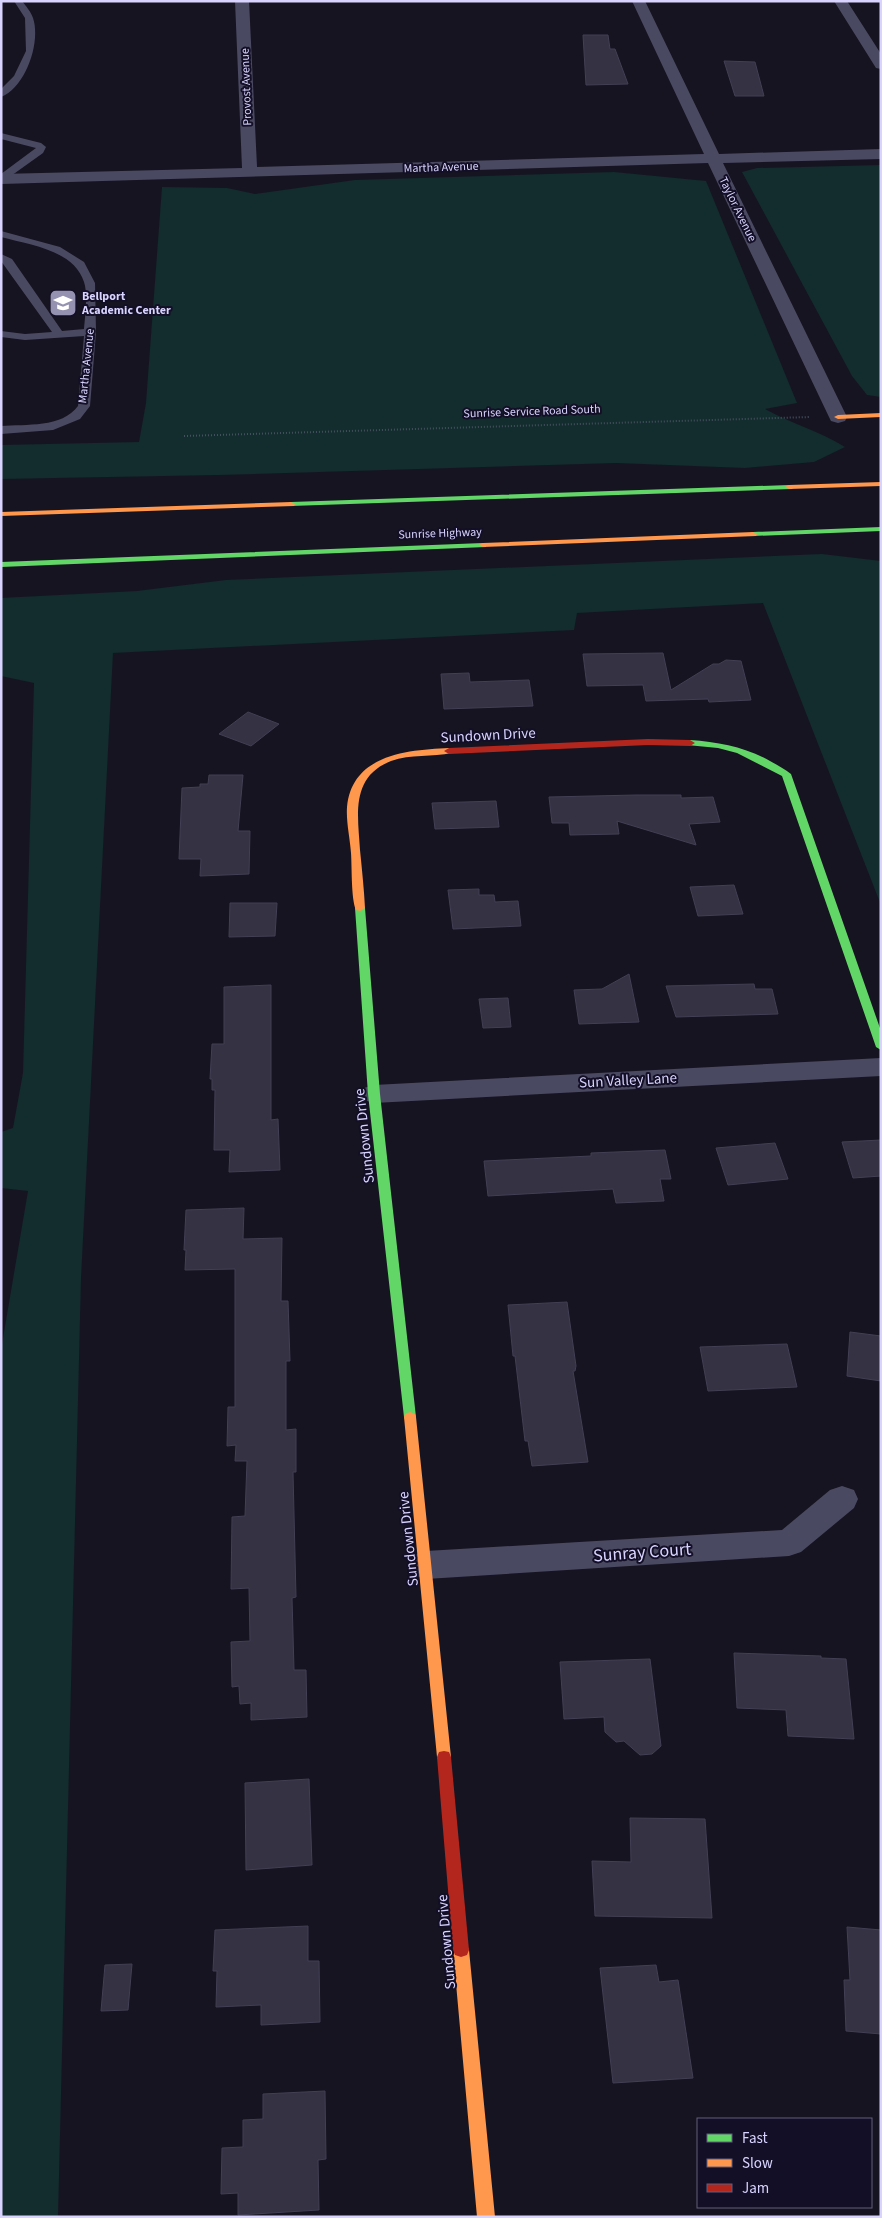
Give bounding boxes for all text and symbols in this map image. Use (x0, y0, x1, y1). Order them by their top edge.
street label: Provost Avenue (237, 48, 256, 126)
street label: Martha Avenue (403, 158, 479, 177)
street label: Taylor Avenue (714, 174, 761, 245)
school or university icon: Bellport Academic Center (48, 288, 78, 318)
place label: Bellport Academic Center (81, 288, 171, 319)
street label: Martha Avenue (74, 328, 99, 404)
street label: Sunrise Service Road South (463, 401, 601, 422)
street label: Sunrise Highway (398, 524, 482, 543)
street label: Sundown Drive (440, 723, 536, 748)
street label: Sun Valley Lane (579, 1067, 678, 1094)
street label: Sundown Drive (349, 1087, 380, 1184)
street label: Sundown Drive (393, 1490, 424, 1587)
street label: Sunray Court (592, 1537, 692, 1568)
street label: Sundown Drive (432, 1894, 461, 1990)
legend (697, 2118, 872, 2208)
text: Fast (742, 2128, 768, 2149)
text: Slow (742, 2153, 773, 2174)
text: Jam (742, 2178, 769, 2199)

